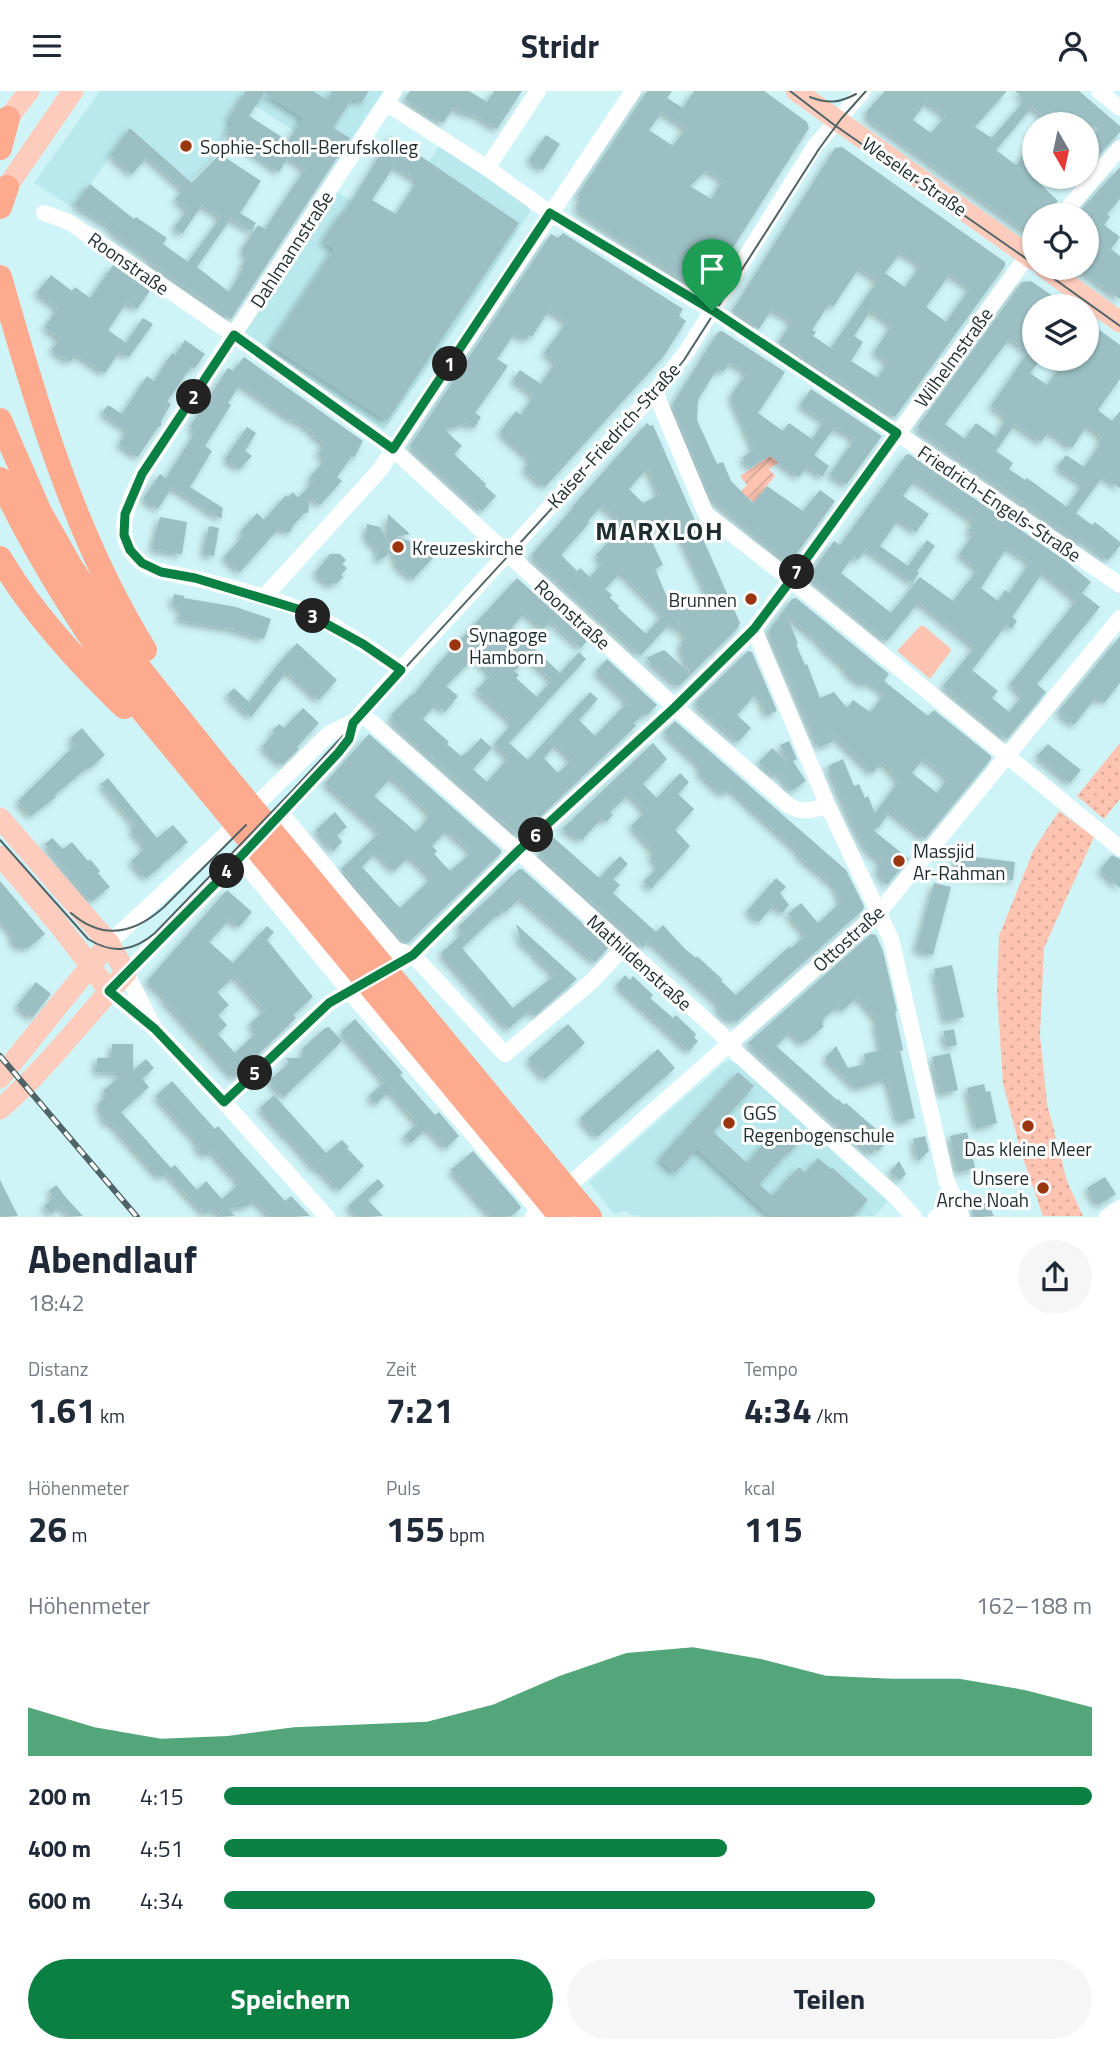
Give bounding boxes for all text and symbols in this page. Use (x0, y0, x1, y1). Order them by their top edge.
text: Stridr (521, 22, 599, 70)
icon: menu (28, 27, 66, 65)
icon: person (1054, 27, 1092, 65)
north arrow (1022, 112, 1099, 189)
map controls (1022, 112, 1099, 371)
street label: Weseler Straße (856, 129, 974, 223)
place label: Sophie-Scholl-Berufskolleg (200, 132, 418, 161)
marker: Sophie-Scholl-Berufskolleg (178, 138, 194, 154)
street label: Dahlmannstraße (242, 185, 340, 313)
button: locate (1022, 203, 1099, 280)
street label: Roonstraße (82, 224, 176, 302)
pin (682, 239, 742, 311)
icon: arrive (693, 250, 731, 288)
button: layers (1022, 294, 1099, 371)
street label: Wilhelmstraße (907, 301, 999, 413)
pin: 1 (433, 347, 468, 381)
text: 1 (444, 349, 455, 378)
street label: Kaiser-Friedrich-Straße (540, 356, 686, 514)
pin: 2 (176, 379, 212, 415)
text: 2 (188, 382, 199, 411)
street label: Friedrich-Engels-Straße (912, 437, 1088, 569)
district label: MARXLOH (595, 511, 725, 550)
place label: Kreuzeskirche (412, 533, 524, 562)
marker: Kreuzeskirche (390, 539, 406, 555)
pin: 7 (780, 554, 814, 589)
text: 7 (791, 557, 802, 586)
street label: Roonstraße (528, 572, 618, 656)
place label: Brunnen (668, 585, 737, 614)
marker: Brunnen (743, 591, 759, 607)
pin: 3 (296, 599, 330, 633)
text: 3 (307, 601, 318, 630)
place label: Synagoge Hamborn (469, 620, 547, 671)
marker: Synagoge Hamborn (447, 637, 463, 653)
pin: 6 (518, 817, 554, 853)
text: 6 (530, 820, 541, 849)
place label: Massjid Ar-Rahman (913, 836, 1005, 887)
pin: 4 (210, 853, 244, 889)
marker: Massjid Ar-Rahman (891, 853, 907, 869)
text: 4 (221, 856, 232, 885)
street label: Ottostraße (806, 898, 890, 978)
street label: Mathildenstraße (581, 907, 699, 1017)
pin: 5 (238, 1055, 272, 1091)
text: 5 (249, 1058, 260, 1087)
place label: GGS Regenbogenschule (743, 1098, 895, 1149)
marker: GGS Regenbogenschule (721, 1115, 737, 1131)
marker: Das kleine Meer (1020, 1118, 1036, 1134)
place label: Das kleine Meer (964, 1134, 1092, 1163)
place label: Unsere Arche Noah (937, 1163, 1029, 1214)
marker: Unsere Arche Noah (1035, 1180, 1051, 1196)
text: Abendlauf (28, 1230, 197, 1288)
button: share (1018, 1240, 1092, 1314)
text: 18:42 (28, 1285, 85, 1320)
text: Distanz (28, 1354, 88, 1383)
text: Zeit (386, 1354, 416, 1383)
text: Tempo (744, 1354, 798, 1383)
text: 1.61 (28, 1383, 96, 1437)
text: 7:21 (386, 1383, 454, 1437)
text: 4:34 (744, 1383, 812, 1437)
text: km (96, 1401, 125, 1430)
text: /km (812, 1401, 849, 1430)
text: Höhenmeter (28, 1473, 129, 1502)
text: Puls (386, 1473, 421, 1502)
text: kcal (744, 1473, 775, 1502)
text: 26 (28, 1502, 67, 1556)
text: 155 (386, 1502, 445, 1556)
text: 115 (744, 1502, 803, 1556)
text: m (67, 1520, 87, 1549)
text: bpm (445, 1520, 485, 1549)
text: Höhenmeter (28, 1588, 150, 1623)
text: 162–188 m (976, 1588, 1092, 1623)
text: 200 m (28, 1779, 91, 1814)
text: 4:15 (140, 1779, 184, 1814)
text: 400 m (28, 1831, 91, 1866)
text: 4:51 (140, 1831, 184, 1866)
text: 600 m (28, 1883, 91, 1918)
text: 4:34 (140, 1883, 184, 1918)
button: Speichern (28, 1959, 553, 2039)
button: Teilen (567, 1959, 1092, 2039)

